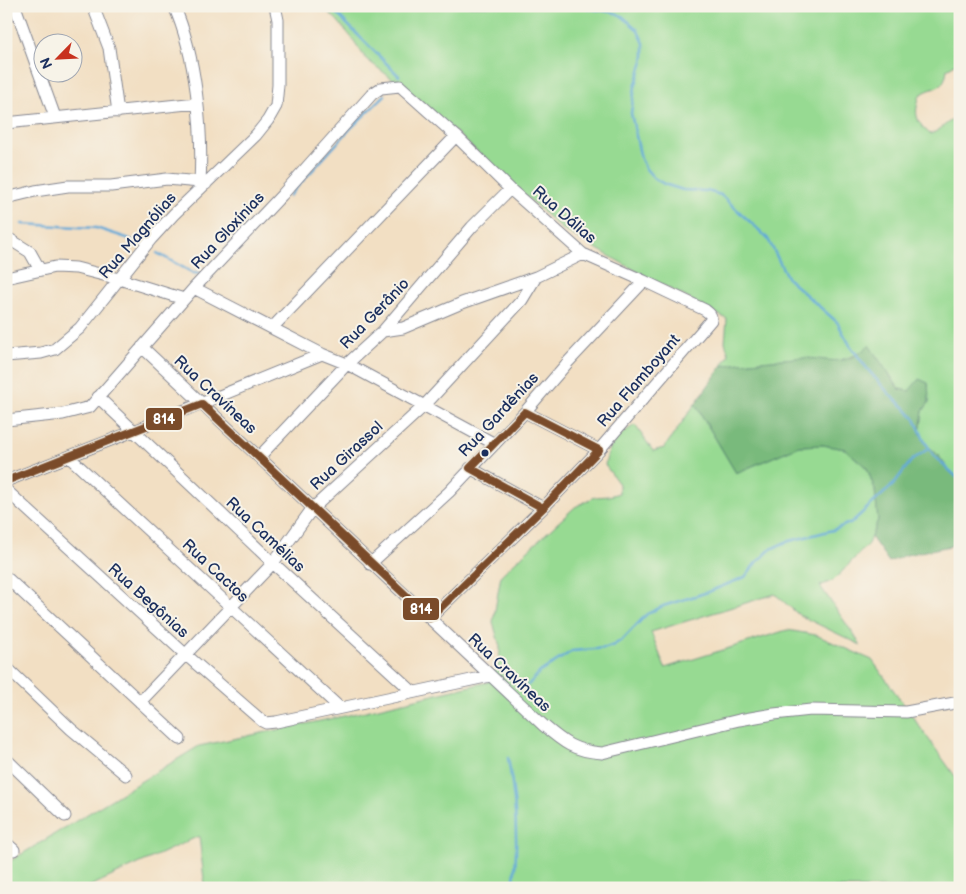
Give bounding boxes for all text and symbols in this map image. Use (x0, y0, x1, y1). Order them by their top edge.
north arrow (32, 32, 82, 82)
text: N (37, 55, 56, 71)
street label: Rua Dálias (528, 182, 600, 248)
street label: Rua Gloxínias (187, 188, 269, 274)
street label: Rua Magnólias (95, 189, 181, 283)
street label: Rua Gerânio (336, 275, 414, 354)
street label: Rua Flamboyant (594, 331, 685, 431)
street label: Rua Cravíneas (170, 352, 260, 438)
street label: Rua Gardênias (455, 369, 543, 461)
line badge: 814 (145, 407, 183, 431)
text: 814 (153, 411, 176, 428)
street label: Rua Girassol (307, 418, 387, 495)
unlabelled marker (480, 448, 490, 458)
street label: Rua Camélias (221, 494, 309, 577)
street label: Rua Cactos (178, 535, 252, 607)
street label: Rua Begônias (104, 560, 192, 642)
line badge: 814 (402, 597, 440, 621)
text: 814 (410, 601, 433, 618)
street label: Rua Cravíneas (464, 630, 554, 716)

